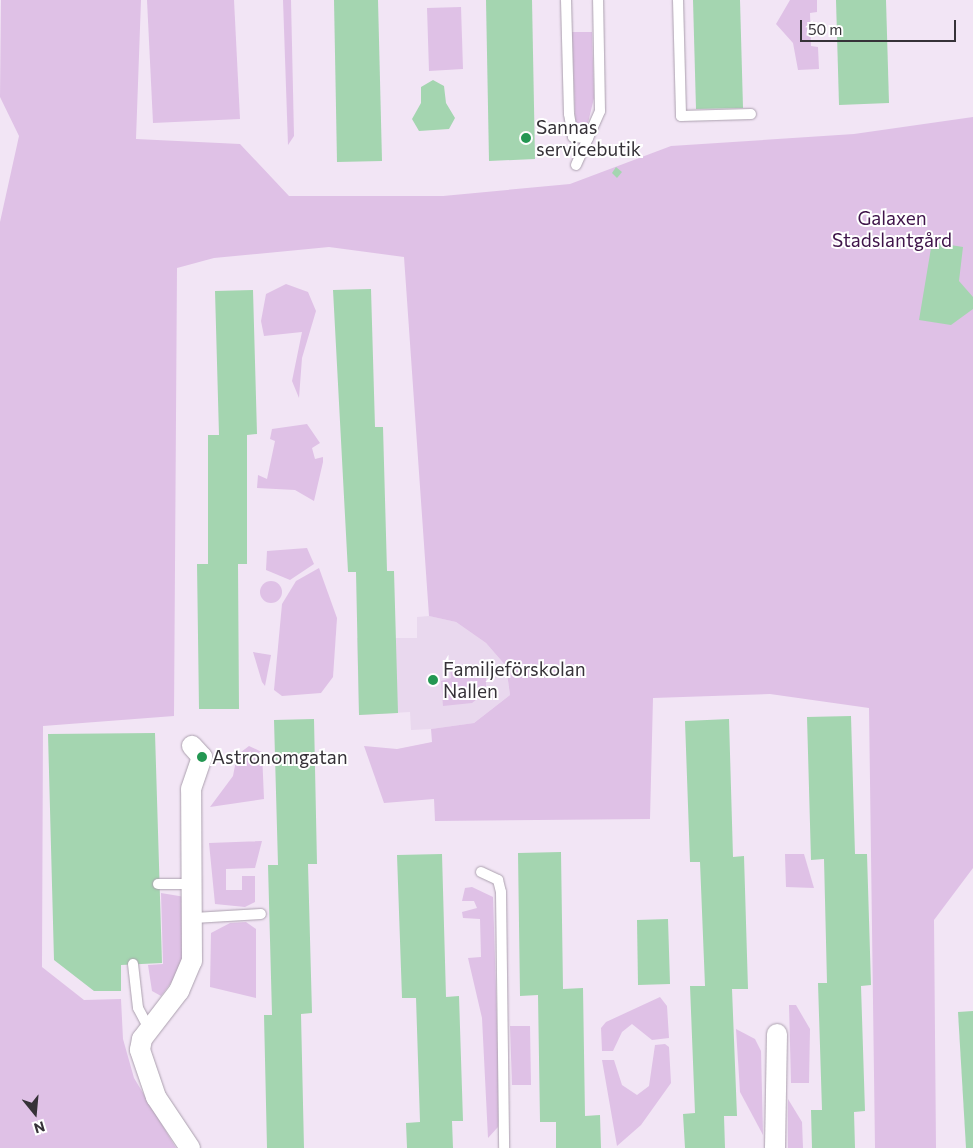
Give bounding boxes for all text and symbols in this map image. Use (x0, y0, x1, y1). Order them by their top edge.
scale bar (803, 10, 959, 42)
text: 50 m (808, 20, 842, 38)
place label: Sannas servicebutik (536, 116, 641, 160)
marker: Sannas servicebutik (520, 132, 532, 144)
park label: Galaxen Stadslantgård (832, 207, 952, 251)
place label: Familjeförskolan Nallen (443, 658, 586, 702)
marker: Familjeförskolan Nallen (427, 674, 439, 686)
place label: Astronomgatan (212, 746, 348, 768)
marker: Astronomgatan (196, 751, 208, 763)
north arrow (10, 1088, 60, 1138)
text: N (32, 1118, 47, 1137)

